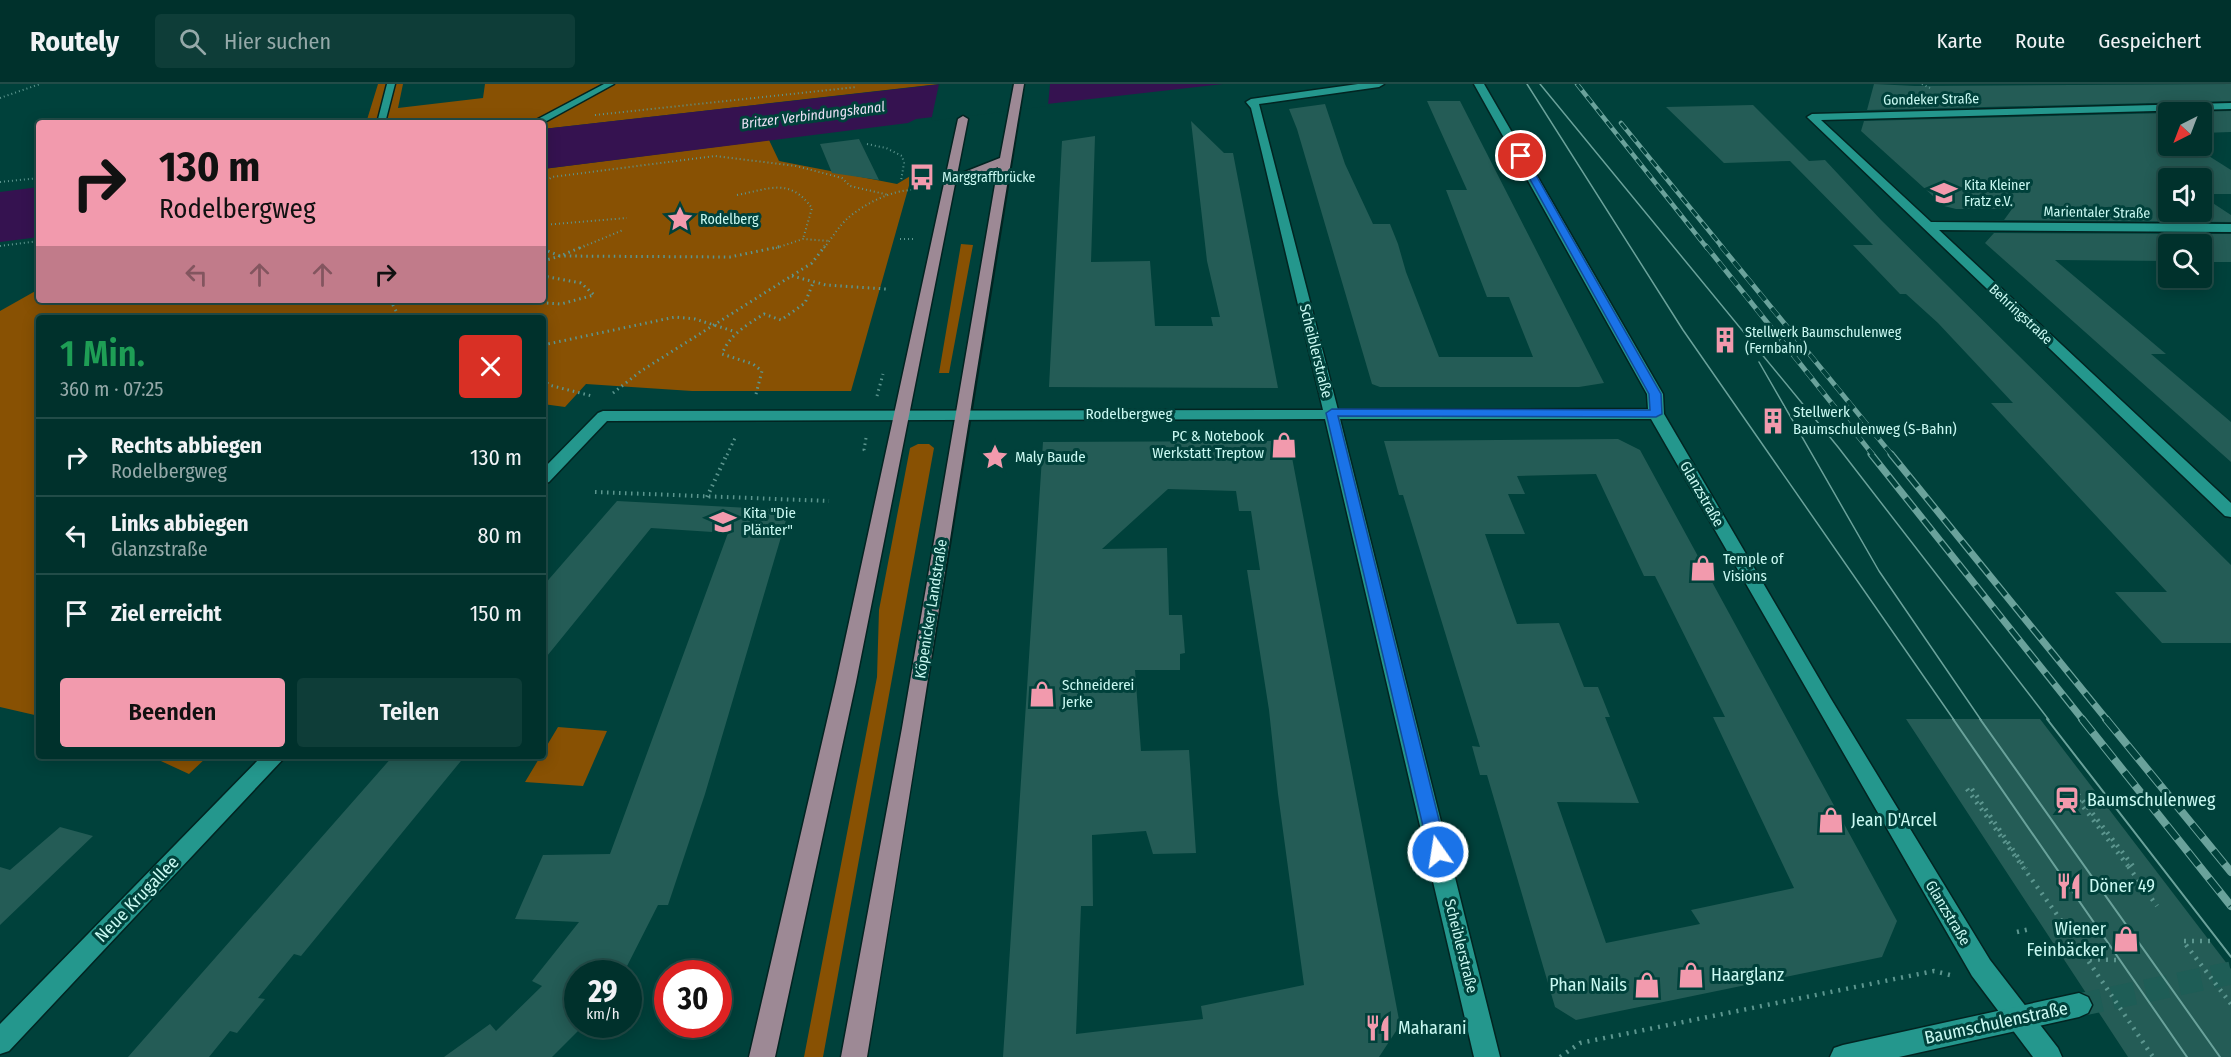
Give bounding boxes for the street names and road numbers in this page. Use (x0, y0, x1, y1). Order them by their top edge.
street label: Gondeker Straße (1883, 90, 1979, 109)
street label: Marientaler Straße (2044, 203, 2151, 222)
street label: Behringstraße (1985, 281, 2056, 348)
street label: Scheiblerstraße (1296, 302, 1336, 400)
street label: Rodelbergweg (1085, 405, 1173, 423)
street label: Glanzstraße (1676, 458, 1728, 530)
street label: Köpenicker Landstraße (911, 538, 951, 680)
street label: Neue Krugallee (90, 851, 184, 947)
street label: Glanzstraße (1922, 877, 1974, 949)
street label: Scheiblerstraße (1441, 897, 1481, 995)
street label: Baumschulenstraße (1922, 997, 2070, 1049)

